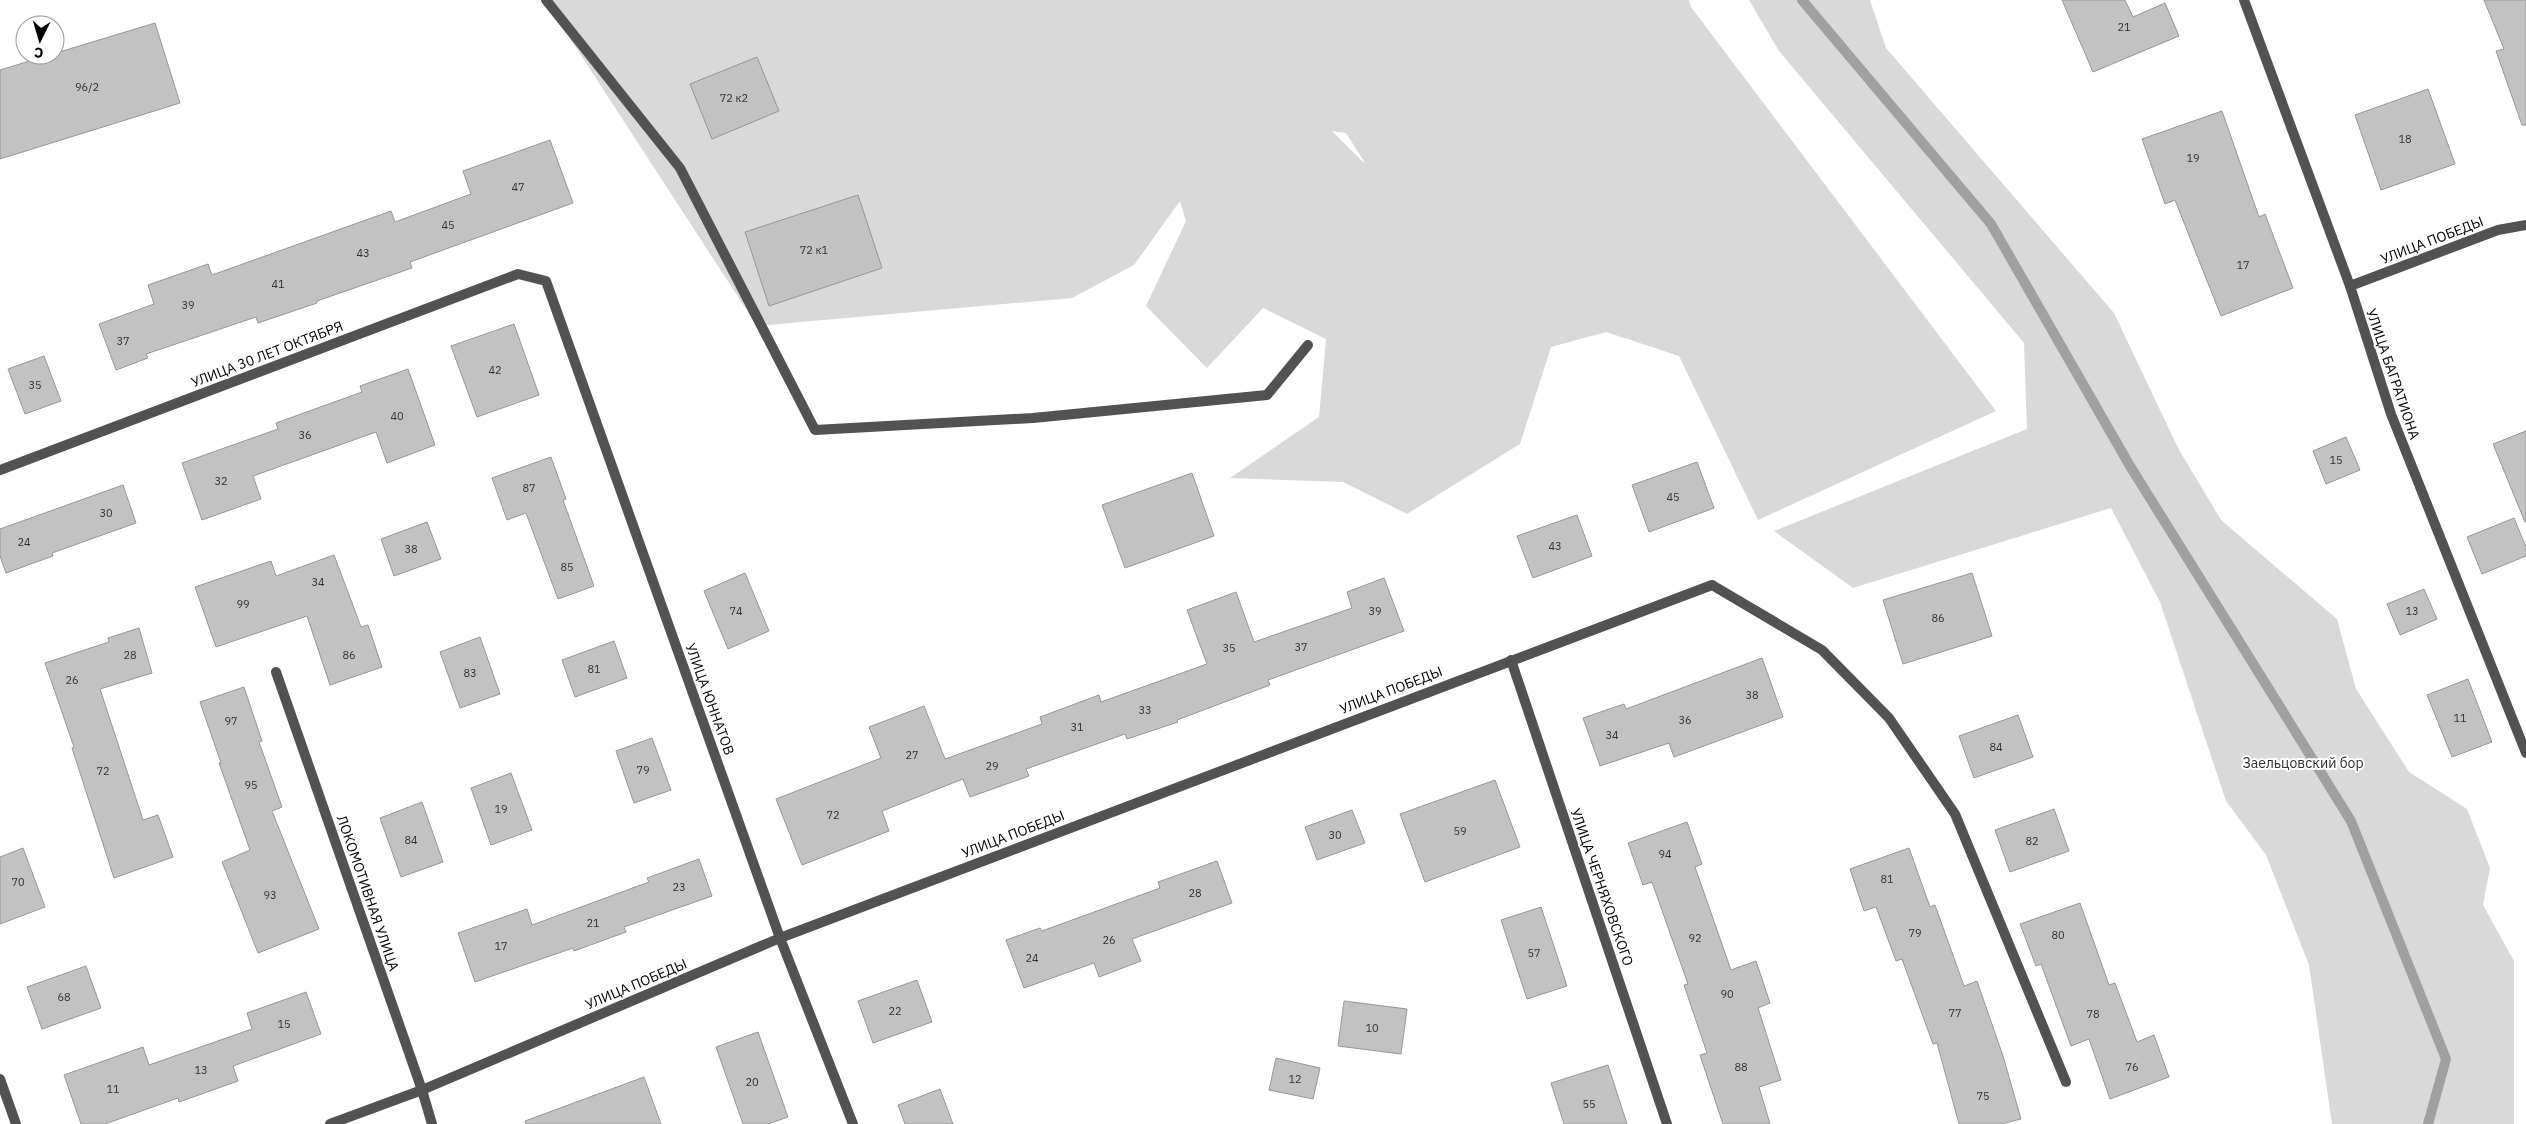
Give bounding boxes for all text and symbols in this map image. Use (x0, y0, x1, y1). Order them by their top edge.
north arrow (15, 15, 65, 65)
house number: 21 (2117, 20, 2131, 34)
text: С (34, 44, 44, 62)
house number: 96/2 (75, 80, 99, 94)
house number: 72 к2 (720, 91, 748, 105)
house number: 18 (2398, 132, 2412, 146)
house number: 19 (2186, 151, 2200, 165)
house number: 47 (511, 180, 525, 194)
street label: УЛИЦА ПОБЕДЫ (2378, 212, 2486, 268)
house number: 45 (441, 218, 455, 232)
house number: 72 к1 (800, 243, 829, 257)
house number: 43 (356, 246, 370, 260)
house number: 17 (2236, 258, 2250, 272)
house number: 41 (271, 277, 285, 291)
house number: 39 (181, 298, 195, 312)
street label: УЛИЦА БАГРАТИОНА (2362, 306, 2424, 442)
street label: УЛИЦА 30 ЛЕТ ОКТЯБРЯ (189, 317, 345, 391)
house number: 37 (116, 334, 130, 348)
house number: 42 (488, 363, 502, 377)
house number: 35 (28, 378, 42, 392)
house number: 40 (390, 409, 404, 423)
house number: 36 (298, 428, 312, 442)
house number: 15 (2329, 453, 2343, 467)
house number: 32 (214, 474, 228, 488)
house number: 87 (522, 481, 536, 495)
house number: 45 (1666, 490, 1680, 504)
house number: 30 (99, 506, 113, 520)
house number: 24 (17, 535, 31, 549)
house number: 43 (1548, 539, 1562, 553)
house number: 38 (404, 542, 418, 556)
house number: 85 (560, 560, 574, 574)
house number: 34 (311, 575, 325, 589)
house number: 99 (236, 597, 250, 611)
house number: 74 (729, 604, 743, 618)
house number: 39 (1368, 604, 1382, 618)
house number: 13 (2405, 604, 2419, 618)
house number: 86 (1931, 611, 1945, 625)
house number: 37 (1294, 640, 1308, 654)
street label: УЛИЦА ЮННАТОВ (681, 641, 739, 757)
house number: 35 (1222, 641, 1236, 655)
house number: 28 (123, 648, 137, 662)
house number: 86 (342, 648, 356, 662)
house number: 81 (587, 662, 601, 676)
street label: УЛИЦА ПОБЕДЫ (1337, 662, 1445, 718)
house number: 83 (463, 666, 477, 680)
house number: 26 (65, 673, 79, 687)
house number: 38 (1745, 688, 1759, 702)
house number: 33 (1138, 703, 1152, 717)
house number: 11 (2453, 711, 2467, 725)
house number: 36 (1678, 713, 1692, 727)
house number: 97 (224, 714, 238, 728)
house number: 31 (1070, 720, 1084, 734)
house number: 34 (1605, 728, 1619, 742)
house number: 84 (1989, 740, 2003, 754)
house number: 27 (905, 748, 919, 762)
park label: Заельцовский бор (2242, 754, 2364, 772)
house number: 29 (985, 759, 999, 773)
house number: 79 (636, 763, 650, 777)
house number: 72 (96, 764, 110, 778)
house number: 95 (244, 778, 258, 792)
house number: 19 (494, 802, 508, 816)
street label: УЛИЦА ПОБЕДЫ (959, 806, 1067, 862)
street label: УЛИЦА ЧЕРНЯХОВСКОГО (1567, 806, 1637, 968)
house number: 72 (826, 808, 840, 822)
street label: ЛОКОМОТИВНАЯ УЛИЦА (333, 813, 403, 973)
house number: 59 (1453, 824, 1467, 838)
house number: 30 (1328, 828, 1342, 842)
house number: 84 (404, 833, 418, 847)
house number: 82 (2025, 834, 2039, 848)
house number: 94 (1658, 847, 1672, 861)
house number: 81 (1880, 872, 1894, 886)
house number: 70 (11, 875, 25, 889)
house number: 23 (672, 880, 686, 894)
house number: 28 (1188, 886, 1202, 900)
house number: 93 (263, 888, 277, 902)
house number: 21 (586, 916, 600, 930)
house number: 79 (1908, 926, 1922, 940)
house number: 80 (2051, 928, 2065, 942)
house number: 92 (1688, 931, 1702, 945)
house number: 26 (1102, 933, 1116, 947)
house number: 17 (494, 939, 508, 953)
house number: 57 (1527, 946, 1541, 960)
house number: 24 (1025, 951, 1039, 965)
street label: УЛИЦА ПОБЕДЫ (582, 954, 690, 1014)
house number: 90 (1720, 987, 1734, 1001)
house number: 68 (57, 990, 71, 1004)
house number: 22 (888, 1004, 902, 1018)
house number: 77 (1948, 1006, 1962, 1020)
house number: 78 (2086, 1007, 2100, 1021)
house number: 15 (277, 1017, 291, 1031)
house number: 10 (1365, 1021, 1379, 1035)
house number: 88 (1734, 1060, 1748, 1074)
house number: 76 (2125, 1060, 2139, 1074)
house number: 13 (194, 1063, 208, 1077)
house number: 12 (1288, 1072, 1302, 1086)
house number: 20 (745, 1075, 759, 1089)
house number: 11 (106, 1082, 120, 1096)
house number: 75 (1976, 1089, 1990, 1103)
house number: 55 (1582, 1097, 1596, 1111)

